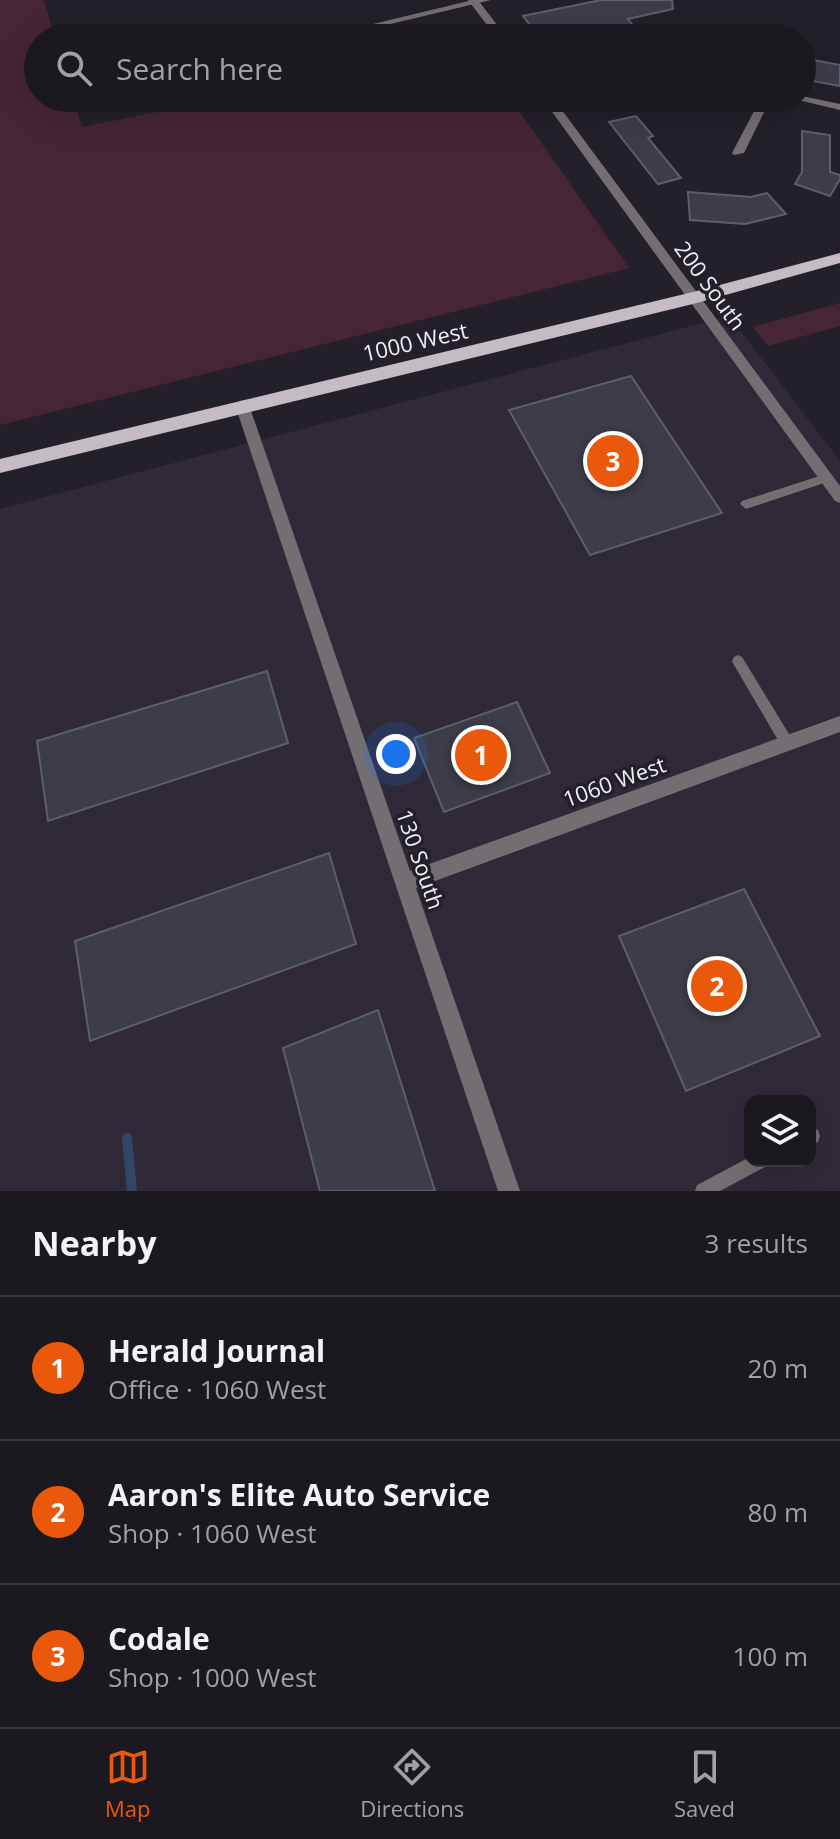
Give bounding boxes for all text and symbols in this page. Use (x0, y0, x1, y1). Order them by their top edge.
search box (24, 24, 816, 112)
icon: search (52, 46, 96, 90)
text: Search here (116, 48, 283, 89)
street label: 200 South (668, 234, 754, 336)
street label: 1000 West (359, 314, 471, 368)
pin: 3 (587, 431, 639, 491)
pin: 1 (455, 725, 507, 785)
your location (376, 734, 416, 774)
street label: 1060 West (559, 749, 670, 813)
street label: 130 South (390, 805, 452, 913)
pin: 2 (691, 956, 743, 1016)
map controls (744, 1095, 816, 1167)
button: layers (744, 1095, 816, 1167)
text: Nearby (32, 1220, 157, 1266)
text: 3 results (705, 1225, 808, 1261)
text: Herald Journal (108, 1330, 325, 1371)
text: 1 (51, 1350, 65, 1386)
text: 20 m (747, 1350, 808, 1386)
text: Office · 1060 West (108, 1371, 326, 1407)
text: Aaron's Elite Auto Service (108, 1474, 490, 1515)
text: 2 (51, 1494, 65, 1530)
text: 80 m (747, 1494, 808, 1530)
text: Shop · 1060 West (108, 1515, 317, 1551)
text: Codale (108, 1618, 210, 1659)
text: 3 (51, 1638, 65, 1674)
text: 100 m (733, 1638, 808, 1674)
text: Shop · 1000 West (108, 1659, 317, 1695)
tab: Map (105, 1745, 150, 1823)
tab: Directions (360, 1745, 464, 1823)
tab: Saved (674, 1745, 735, 1823)

